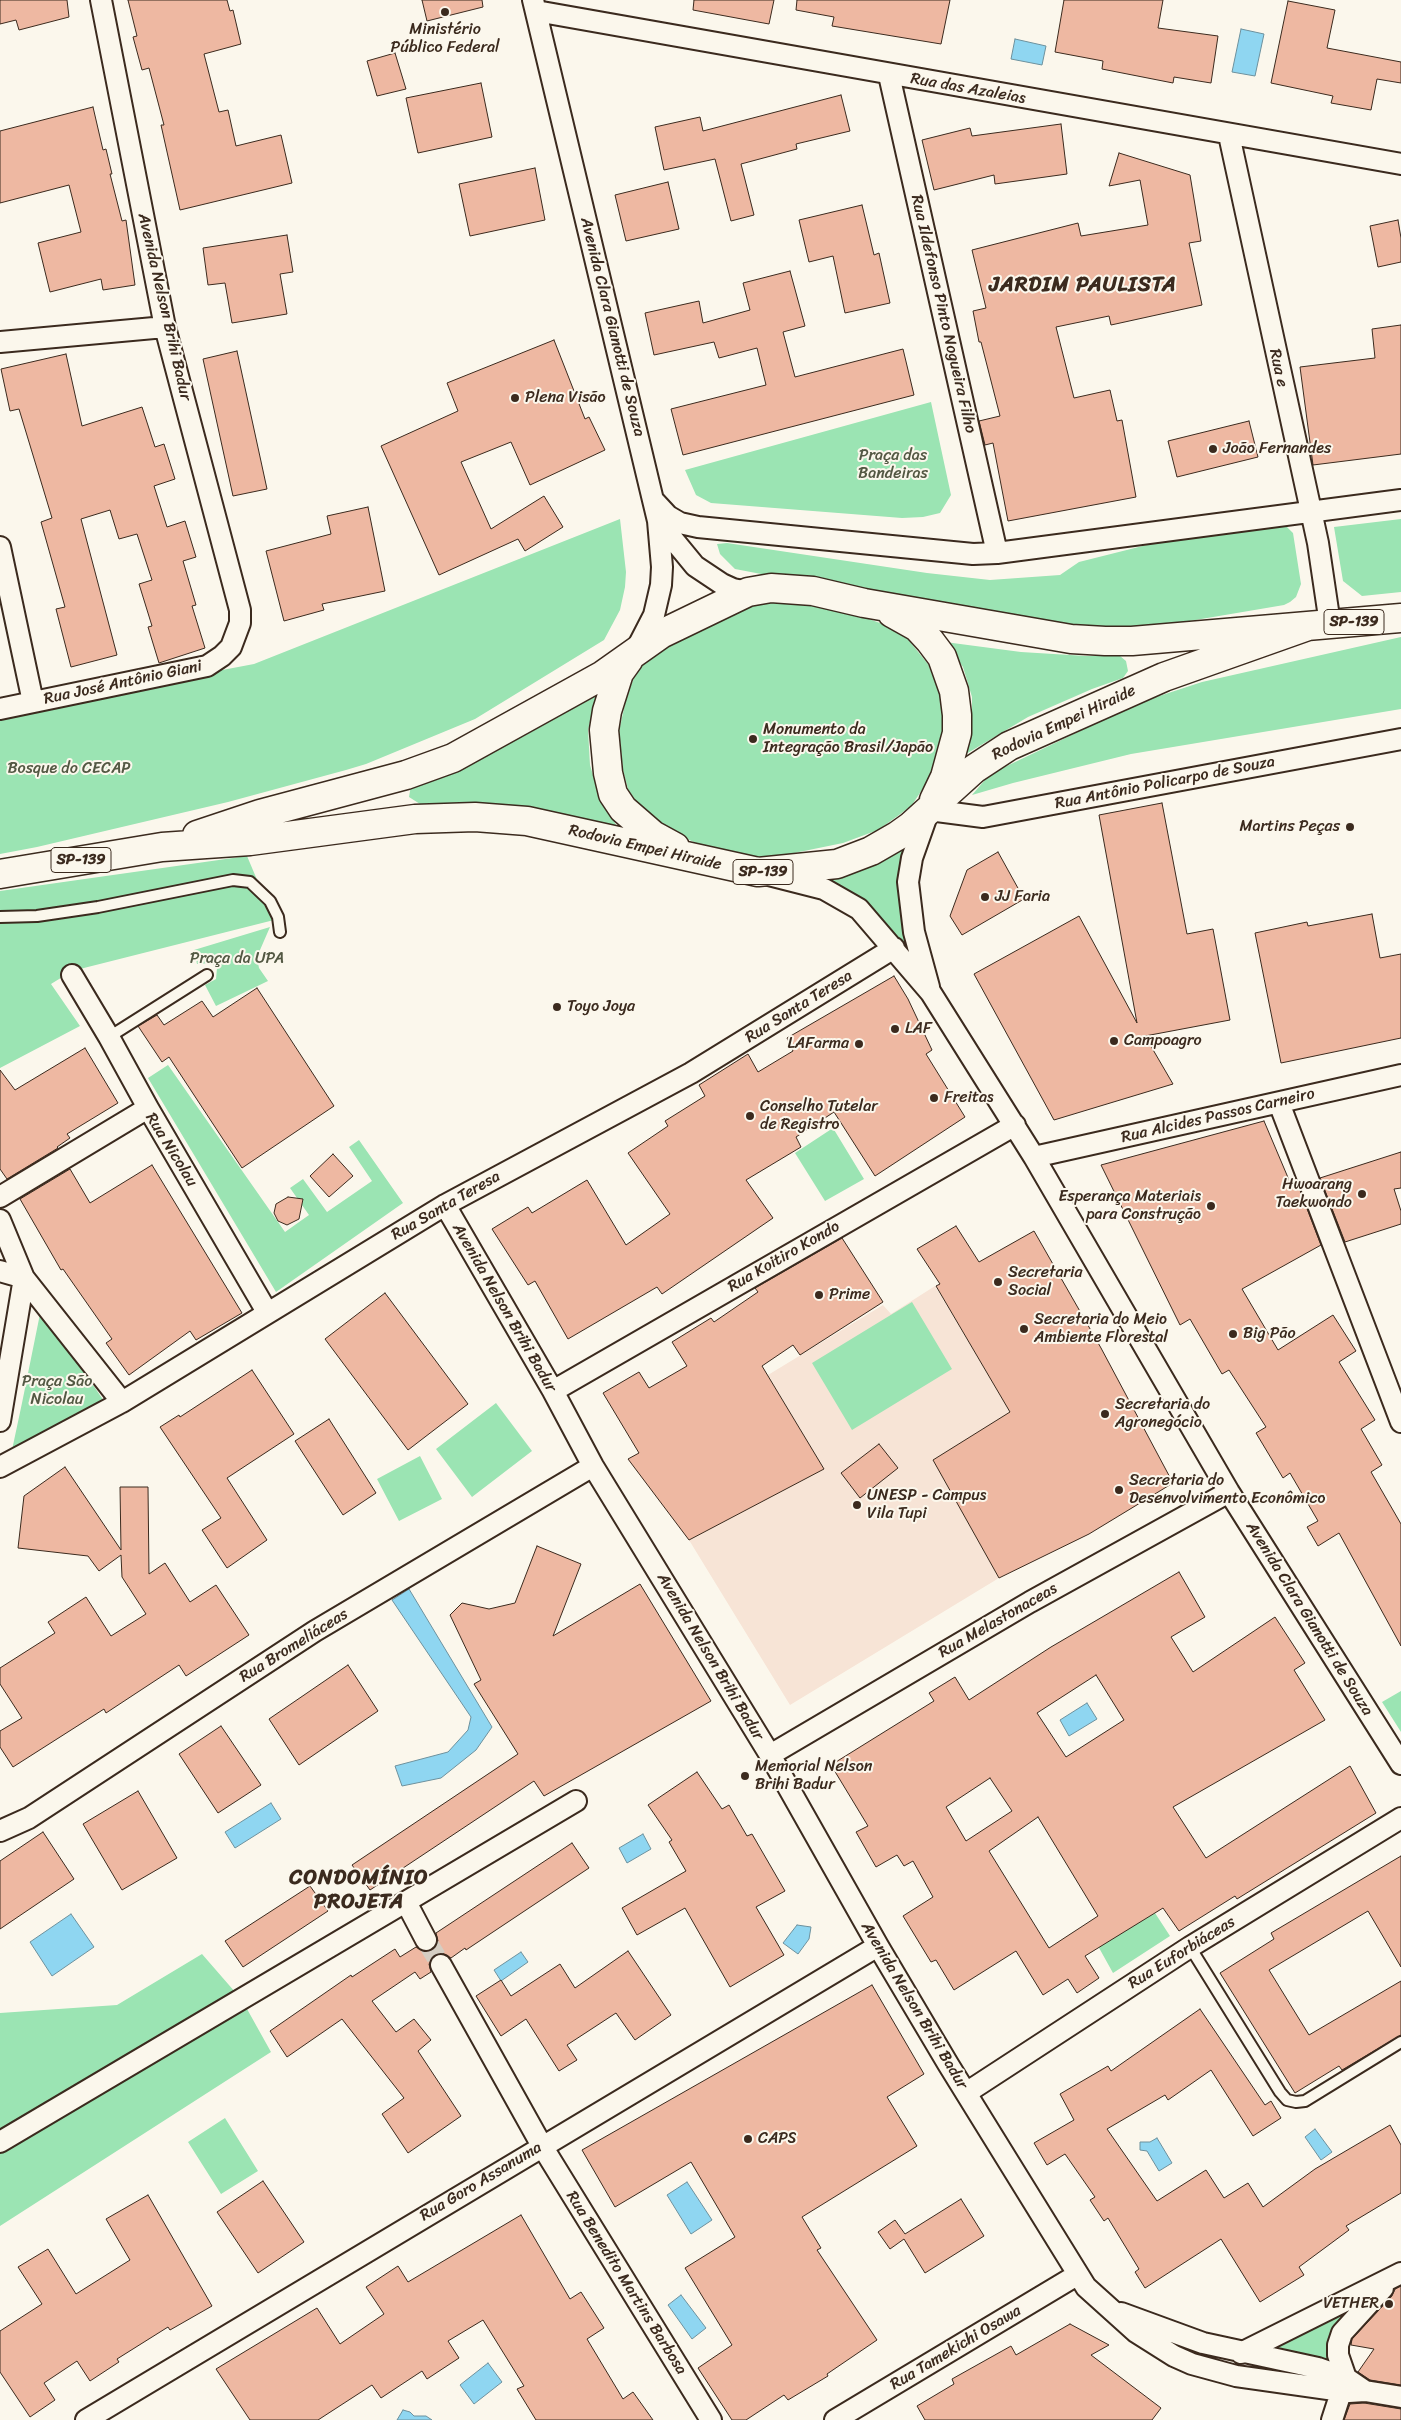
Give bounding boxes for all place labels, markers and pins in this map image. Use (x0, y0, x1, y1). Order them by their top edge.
marker: Ministério Público Federal (439, 6, 451, 18)
place label: Ministério Público Federal (390, 20, 500, 58)
place label: Plena Visão (525, 388, 606, 408)
marker: Plena Visão (509, 392, 521, 404)
place label: João Fernandes (1223, 439, 1331, 459)
marker: João Fernandes (1207, 443, 1219, 455)
place label: Monumento da Integração Brasil/Japão (763, 720, 933, 758)
marker: Monumento da Integração Brasil/Japão (747, 733, 759, 745)
place label: Martins Peças (1239, 817, 1340, 837)
marker: Martins Peças (1344, 821, 1356, 833)
place label: JJ Faria (995, 887, 1050, 907)
marker: JJ Faria (979, 891, 991, 903)
place label: Toyo Joya (567, 997, 635, 1017)
marker: Toyo Joya (551, 1001, 563, 1013)
place label: LAF (905, 1019, 932, 1039)
marker: LAF (889, 1023, 901, 1035)
place label: Campoagro (1124, 1031, 1202, 1051)
place label: LAFarma (787, 1034, 849, 1054)
marker: Campoagro (1108, 1035, 1120, 1047)
marker: LAFarma (853, 1038, 865, 1050)
place label: Freitas (944, 1088, 994, 1108)
marker: Freitas (928, 1092, 940, 1104)
place label: Conselho Tutelar de Registro (760, 1097, 878, 1135)
marker: Conselho Tutelar de Registro (744, 1110, 756, 1122)
place label: Hwoarang Taekwondo (1276, 1175, 1352, 1213)
place label: Esperança Materiais para Construção (1058, 1187, 1201, 1225)
marker: Hwoarang Taekwondo (1356, 1188, 1368, 1200)
marker: Esperança Materiais para Construção (1205, 1200, 1217, 1212)
place label: Secretaria Social (1008, 1263, 1083, 1301)
marker: Secretaria Social (992, 1276, 1004, 1288)
place label: Prime (829, 1285, 870, 1305)
marker: Prime (813, 1289, 825, 1301)
place label: Secretaria do Meio Ambiente Florestal (1034, 1310, 1168, 1348)
marker: Secretaria do Meio Ambiente Florestal (1018, 1323, 1030, 1335)
place label: Big Pão (1243, 1324, 1296, 1344)
marker: Big Pão (1227, 1328, 1239, 1340)
place label: Secretaria do Agronegócio (1115, 1395, 1210, 1433)
marker: Secretaria do Agronegócio (1099, 1408, 1111, 1420)
place label: Secretaria do Desenvolvimento Econômico (1129, 1471, 1325, 1509)
marker: Secretaria do Desenvolvimento Econômico (1113, 1484, 1125, 1496)
place label: UNESP - Campus Vila Tupi (867, 1486, 986, 1524)
marker: UNESP - Campus Vila Tupi (851, 1499, 863, 1511)
place label: Memorial Nelson Brihi Badur (755, 1757, 872, 1795)
marker: Memorial Nelson Brihi Badur (739, 1770, 751, 1782)
place label: CAPS (758, 2129, 796, 2149)
marker: CAPS (742, 2133, 754, 2145)
place label: VETHER (1323, 2294, 1379, 2314)
marker: VETHER (1383, 2298, 1395, 2310)

